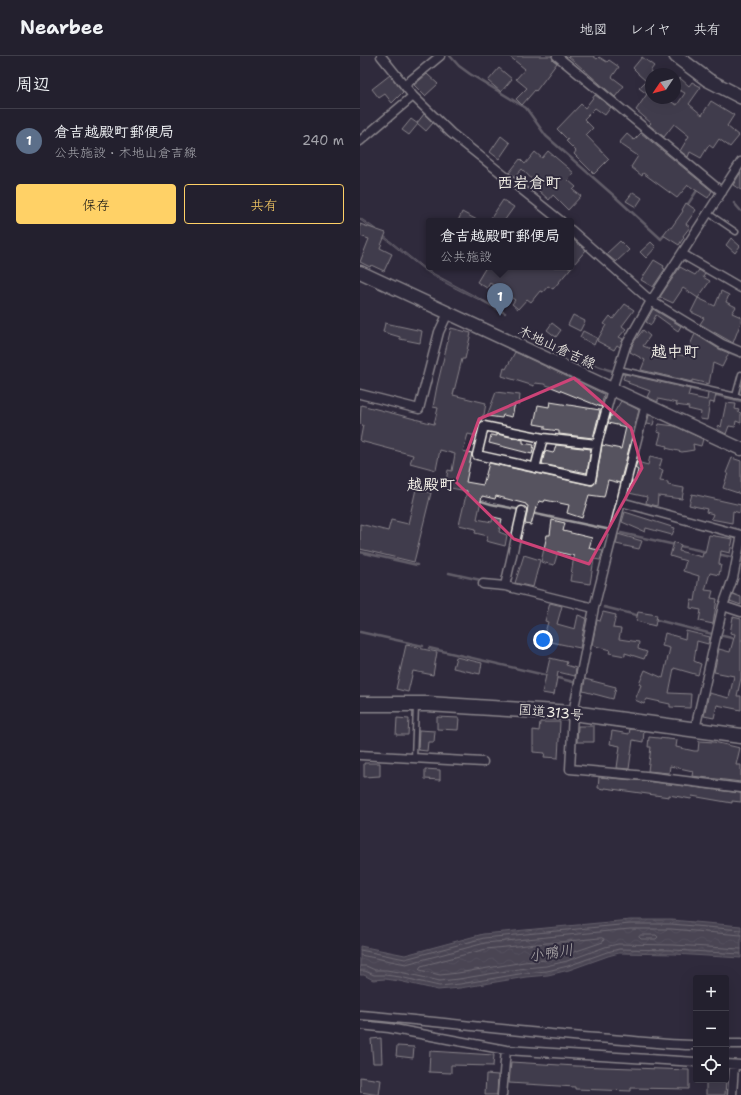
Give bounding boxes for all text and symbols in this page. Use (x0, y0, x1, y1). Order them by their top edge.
text: Nearbee (20, 15, 104, 40)
text: 地図 (580, 20, 608, 38)
text: レイヤ (630, 20, 671, 38)
text: 共有 (693, 20, 721, 38)
north arrow (645, 68, 681, 104)
text: 周辺 (16, 73, 50, 95)
text: 倉吉越殿町郵便局 (54, 122, 174, 142)
text: 1 (26, 132, 32, 149)
text: 240 m (302, 132, 344, 149)
text: 公共施設 · 木地山倉吉線 (54, 144, 197, 161)
district label: 西岩倉町 (497, 172, 561, 193)
button: 保存 (16, 184, 176, 224)
button: 共有 (184, 184, 344, 224)
popup (426, 218, 574, 270)
text: 倉吉越殿町郵便局 (440, 226, 560, 246)
text: 公共施設 (440, 248, 492, 265)
pin: 1 (487, 283, 513, 316)
street label: 木地山倉吉線 (515, 321, 599, 373)
district label: 越中町 (651, 341, 699, 362)
district label: 越殿町 (407, 474, 455, 495)
your location (533, 630, 553, 650)
street label: 国道313号 (517, 700, 585, 724)
water label: 小鴨川 (527, 940, 575, 966)
map controls (693, 975, 729, 1083)
button: + (693, 975, 729, 1011)
button: − (693, 1011, 729, 1047)
button: locate (693, 1047, 729, 1083)

